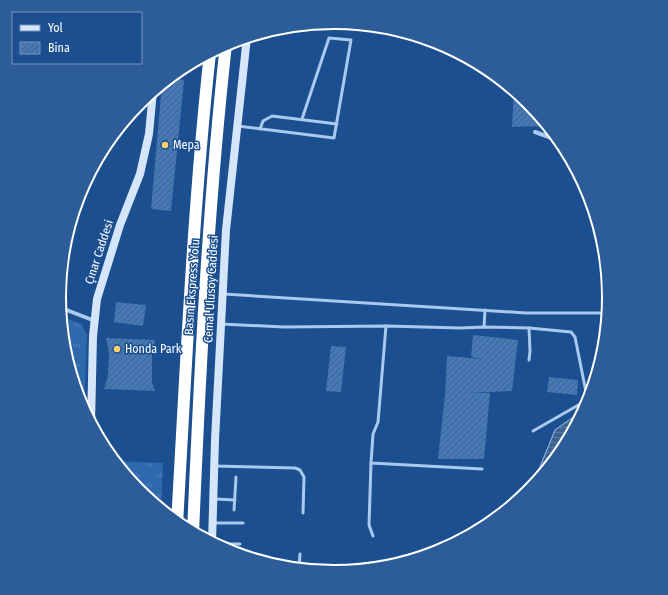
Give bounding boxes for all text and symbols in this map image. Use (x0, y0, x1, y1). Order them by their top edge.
legend (12, 12, 142, 64)
text: Yol (48, 21, 63, 35)
text: Bina (48, 41, 70, 55)
place label: Mepa (173, 138, 200, 152)
marker: Mepa (160, 140, 170, 150)
street label: Çınar Caddesi (82, 218, 116, 286)
street label: Cemal Ulusoy Caddesi (201, 235, 221, 343)
street label: Basın Ekspress Yolu (182, 239, 202, 335)
place label: Honda Park (125, 342, 182, 356)
marker: Honda Park (112, 344, 122, 354)

